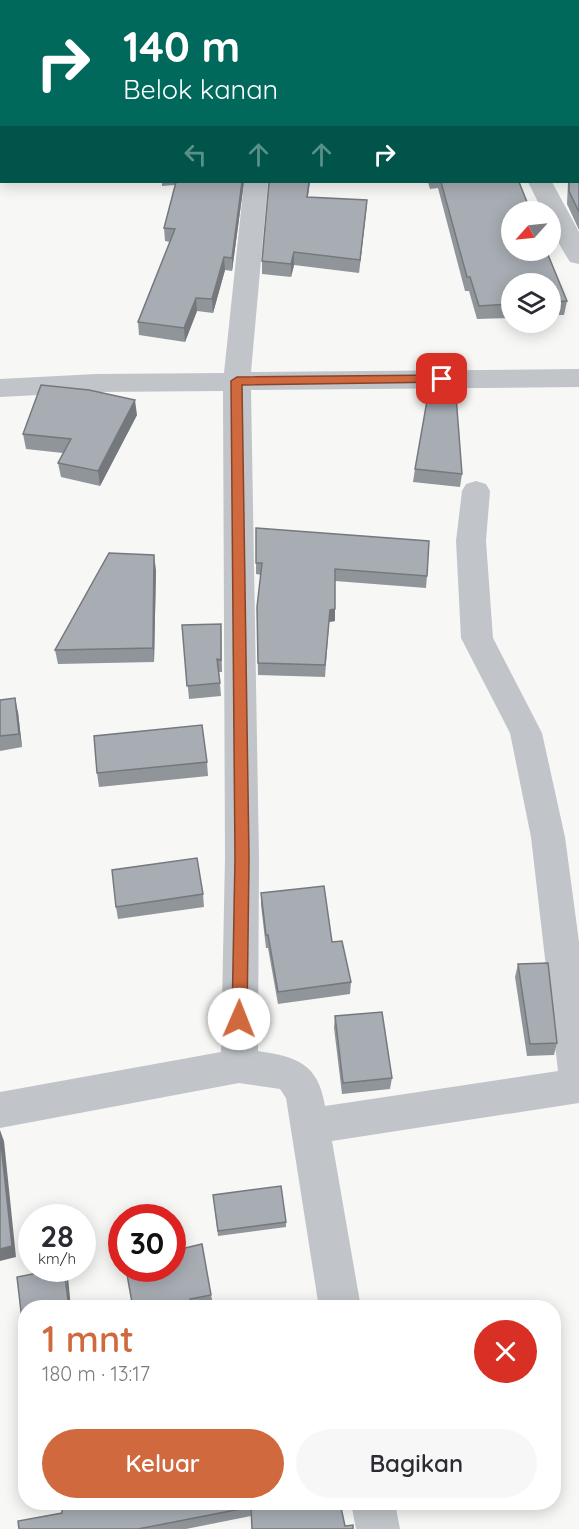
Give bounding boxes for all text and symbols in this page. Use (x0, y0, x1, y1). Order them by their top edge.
text: 140 m (123, 20, 240, 73)
icon: right (24, 24, 102, 102)
text: Belok kanan (123, 72, 278, 106)
icon: left (179, 138, 212, 171)
icon: ahead (242, 138, 275, 171)
icon: ahead (305, 138, 338, 171)
icon: right (368, 138, 401, 171)
north arrow (501, 201, 561, 261)
map controls (501, 201, 561, 333)
button: layers (501, 273, 561, 333)
pin (416, 353, 467, 404)
icon: arrive (425, 362, 458, 395)
position arrow (207, 987, 271, 1051)
speed limit sign: 30 (108, 1204, 186, 1282)
text: 28 (40, 1217, 74, 1255)
text: km/h (38, 1249, 76, 1268)
text: 1 mnt (42, 1316, 134, 1361)
button: close (474, 1320, 537, 1383)
text: 180 m · 13:17 (42, 1361, 150, 1386)
button: Keluar (42, 1429, 284, 1498)
button: Bagikan (296, 1429, 537, 1498)

